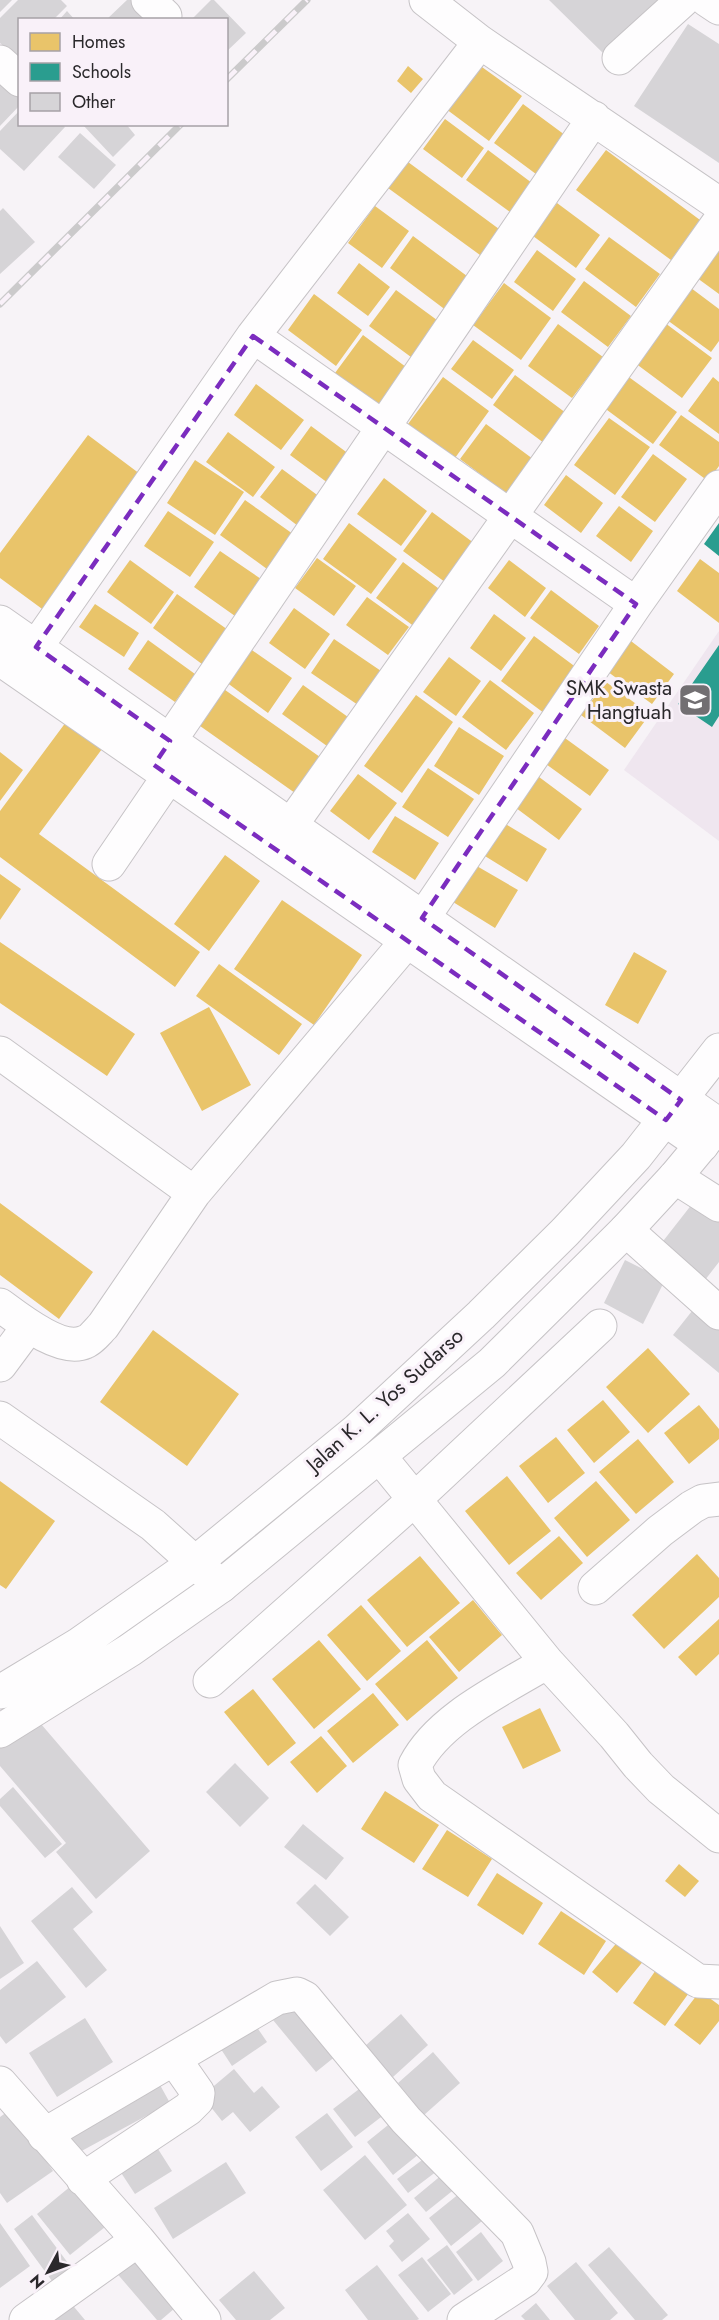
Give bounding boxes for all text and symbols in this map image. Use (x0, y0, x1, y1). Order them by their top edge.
legend (18, 18, 228, 126)
text: Homes (72, 29, 125, 55)
text: Schools (72, 59, 131, 85)
text: Other (72, 89, 116, 115)
place label: SMK Swasta Hangtuah (566, 673, 672, 727)
school or university icon: SMK Swasta Hangtuah (677, 682, 713, 718)
street label: Jalan K. L. Yos Sudarso (298, 1321, 470, 1481)
north arrow (18, 2242, 78, 2302)
text: N (24, 2269, 50, 2294)

